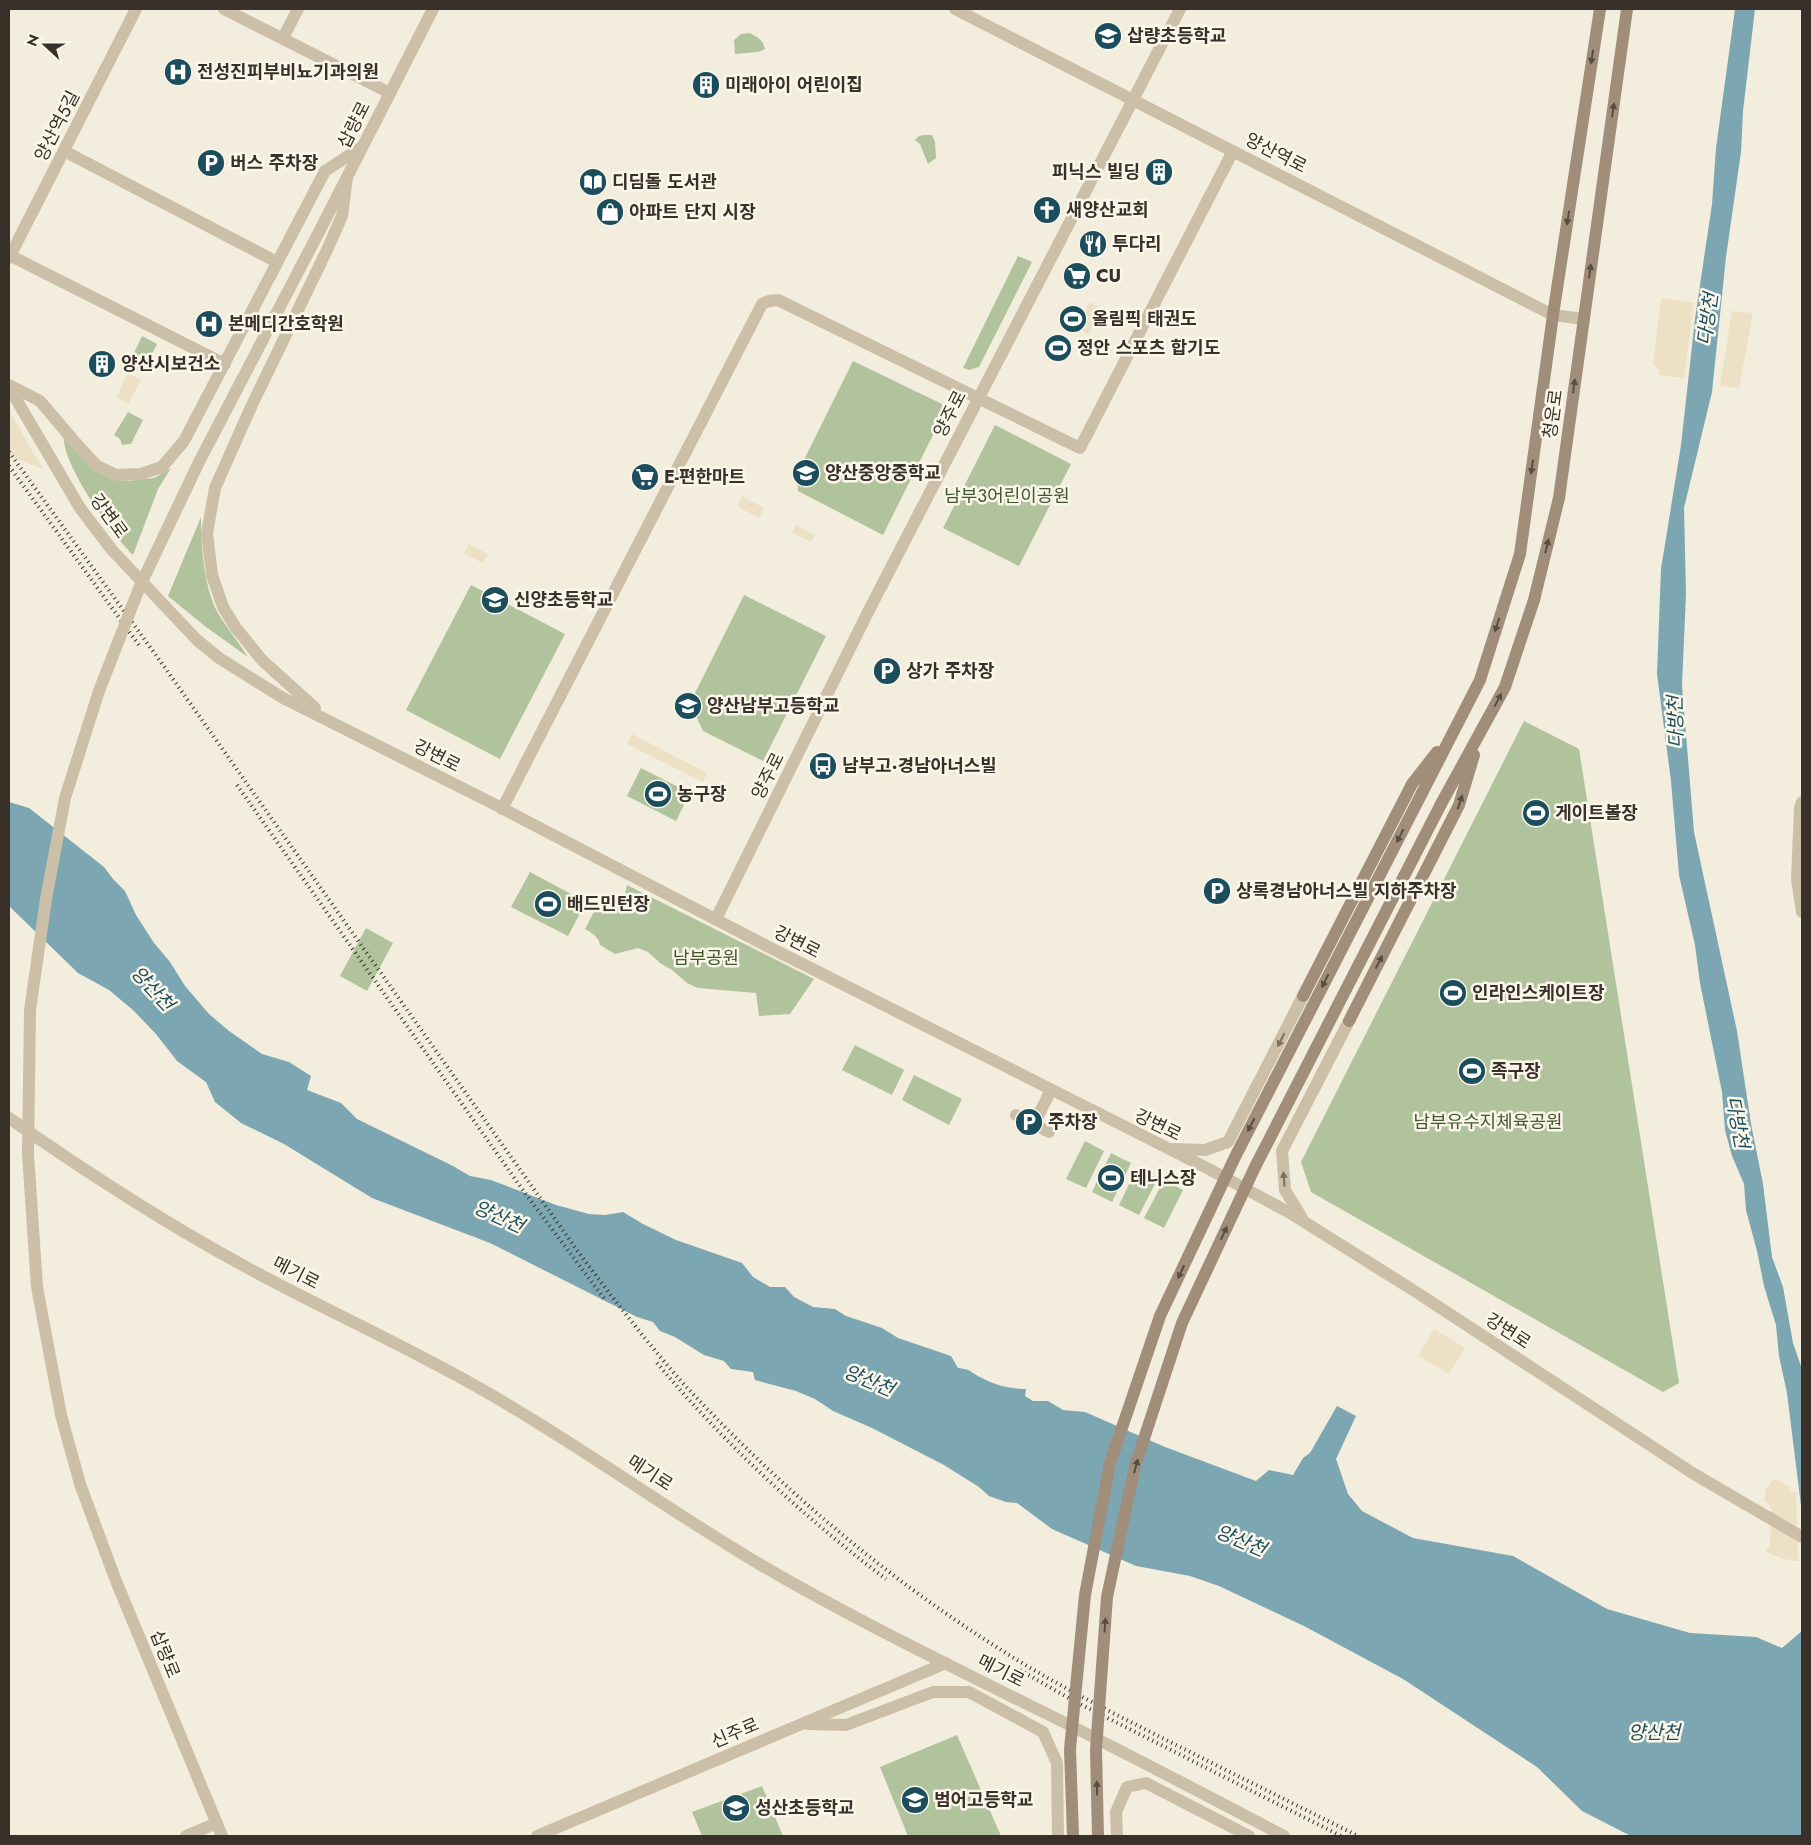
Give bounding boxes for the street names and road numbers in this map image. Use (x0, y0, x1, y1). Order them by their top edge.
street label: 양산역5길 (28, 86, 86, 166)
street label: 삽량로 (331, 97, 377, 153)
street label: 양산역로 (1241, 126, 1311, 180)
street label: 양주로 (927, 386, 973, 442)
street label: 청운로 (1537, 388, 1569, 440)
street label: 강변로 (84, 488, 134, 544)
street label: 강변로 (409, 733, 465, 779)
street label: 양주로 (745, 748, 791, 804)
street label: 강변로 (769, 919, 825, 965)
street label: 강변로 (1130, 1102, 1186, 1148)
street label: 메기로 (268, 1250, 324, 1296)
street label: 강변로 (1480, 1307, 1536, 1355)
street label: 메기로 (622, 1449, 678, 1497)
street label: 삽량로 (144, 1626, 186, 1682)
street label: 메기로 (973, 1648, 1029, 1694)
street label: 신주로 (707, 1711, 763, 1755)

